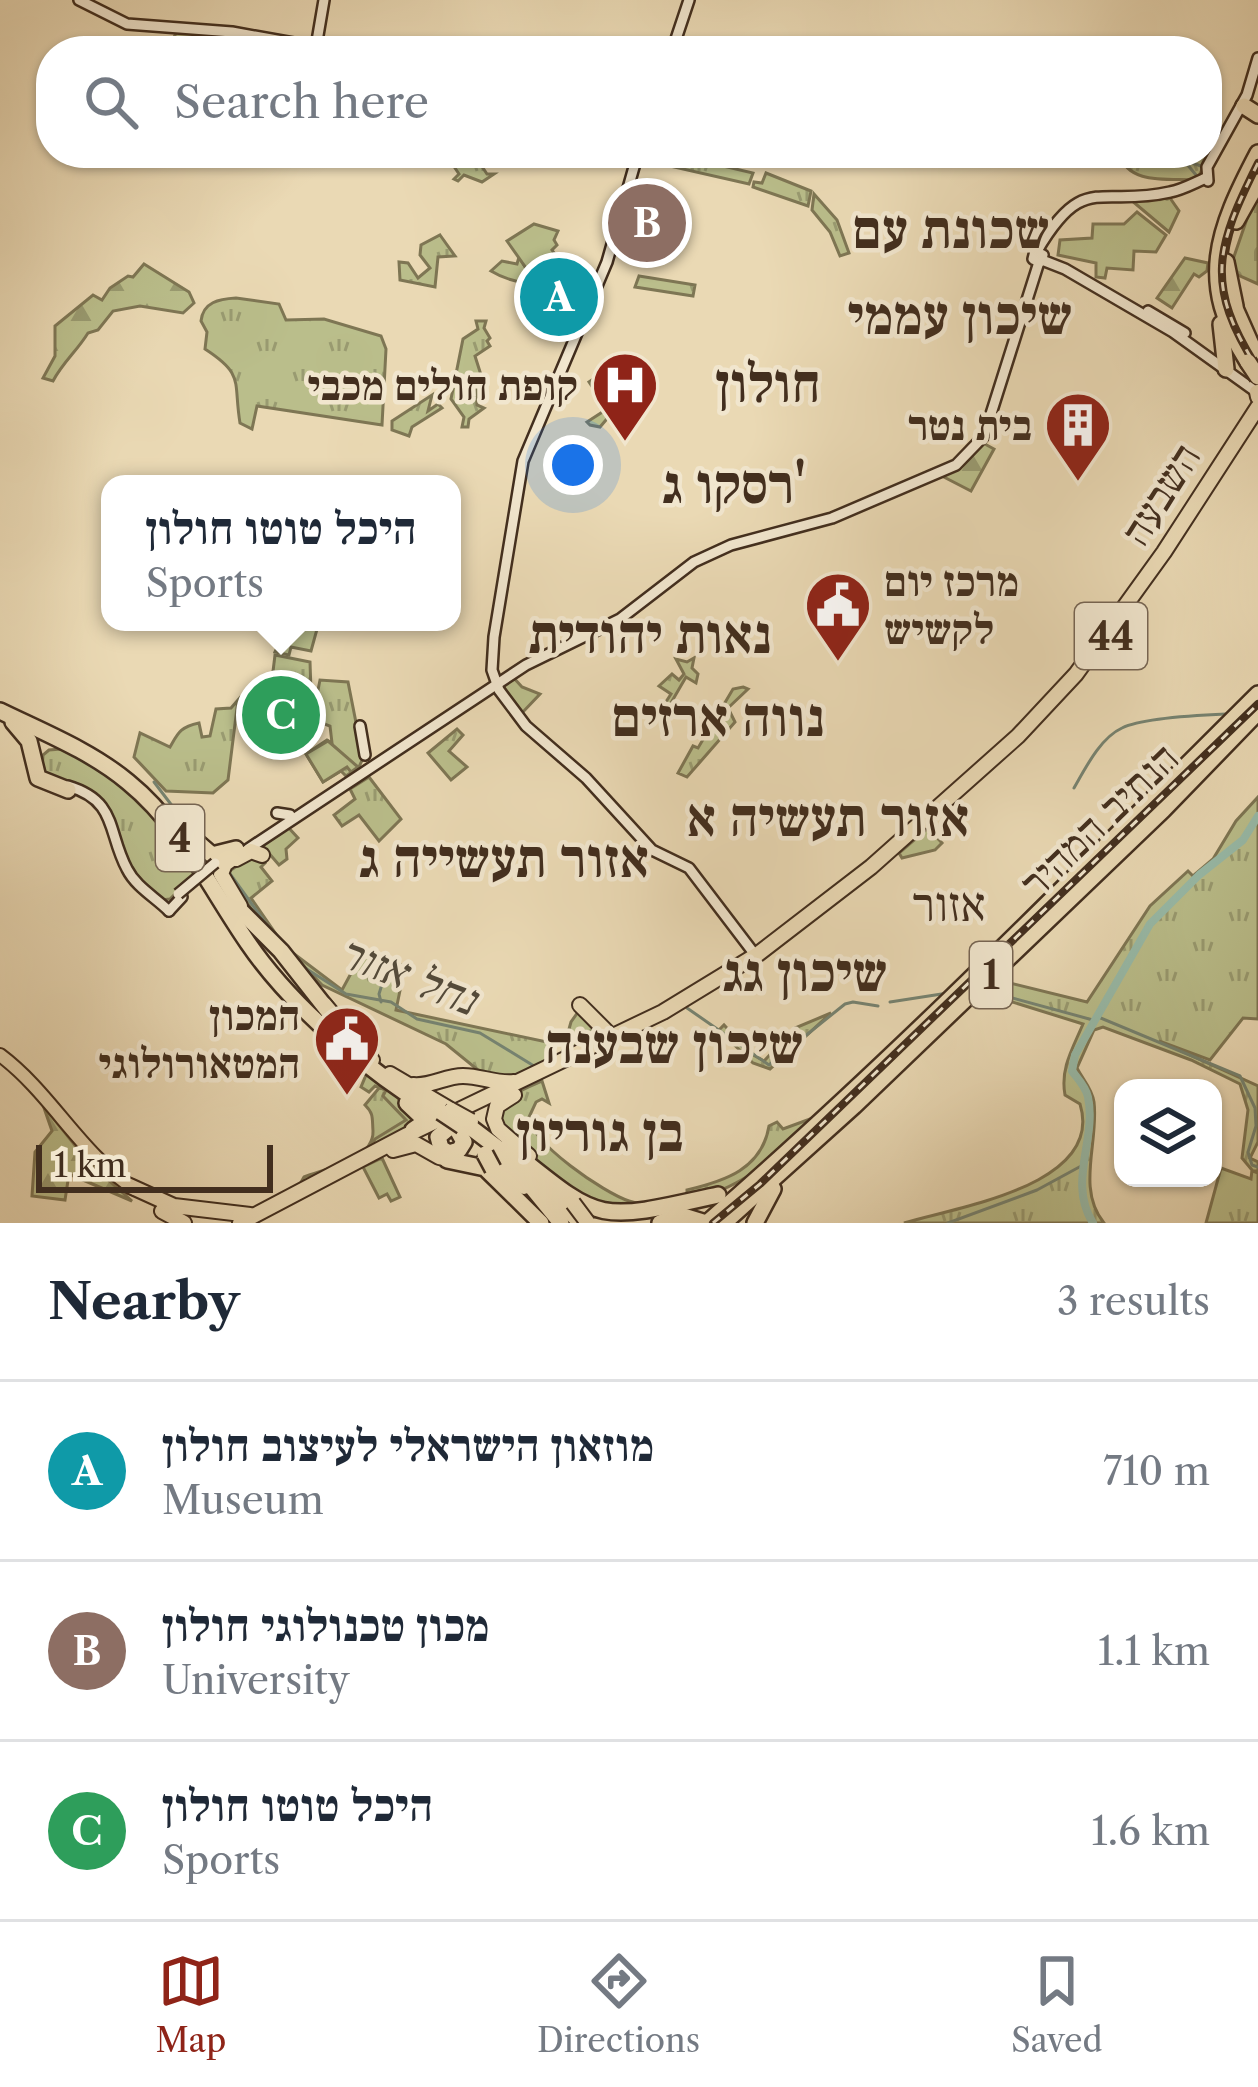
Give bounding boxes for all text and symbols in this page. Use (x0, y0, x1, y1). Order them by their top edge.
search box (36, 36, 1222, 168)
icon: search (78, 69, 144, 135)
text: Search here (174, 74, 429, 130)
pin: B (608, 178, 686, 268)
district label: שכונת עם (852, 196, 1050, 262)
pin: A (520, 252, 598, 342)
district label: שיכון עממי (848, 282, 1072, 348)
hospital icon: קופת חולים מכבי (590, 350, 660, 444)
district label: חולון (715, 350, 821, 416)
place label: קופת חולים מכבי (308, 359, 578, 411)
building icon: בית נטר (1043, 390, 1113, 484)
place label: בית נטר (908, 399, 1032, 451)
street label: השבעה (1109, 433, 1211, 555)
your location (543, 435, 603, 495)
district label: רסקו ג' (662, 451, 806, 517)
popup (101, 475, 461, 631)
text: היכל טוטו חולון (146, 500, 416, 556)
place label: מרכז יום לקשיש (884, 555, 1019, 655)
text: Sports (146, 559, 264, 607)
public building icon: מרכז יום לקשיש (803, 570, 873, 664)
district label: נאות יהודית (528, 601, 772, 667)
road number: 44 (1075, 603, 1147, 669)
pin: C (242, 670, 320, 760)
district label: נווה ארזים (612, 684, 824, 750)
street label: הנתיב המהיר (1009, 732, 1189, 908)
district label: אזור תעשיה א (687, 784, 969, 850)
road number: 4 (156, 805, 204, 871)
district label: אזור תעשייה ג (359, 825, 649, 891)
district label: אזור (912, 874, 986, 933)
water label: נחל אזור (331, 923, 488, 1028)
district label: שיכון גג (723, 939, 888, 1005)
road number: 1 (970, 942, 1012, 1008)
place label: המכון המטאורולוגי (99, 989, 300, 1089)
public building icon: המכון המטאורולוגי (312, 1004, 382, 1098)
district label: שיכון שבענה (545, 1011, 803, 1077)
map controls (1114, 1079, 1222, 1187)
button: layers (1114, 1079, 1222, 1187)
district label: בן גוריון (516, 1099, 684, 1165)
scale bar (36, 1139, 273, 1192)
text: 1 km (54, 1145, 126, 1186)
text: Nearby (48, 1270, 240, 1332)
text: 3 results (1057, 1277, 1210, 1325)
text: מוזאון הישראלי לעיצוב חולון (162, 1417, 654, 1473)
text: A (72, 1447, 102, 1495)
text: 710 m (1103, 1447, 1210, 1495)
text: Museum (162, 1476, 324, 1524)
text: מכון טכנולוגי חולון (162, 1597, 489, 1653)
text: B (73, 1627, 102, 1675)
text: 1.1 km (1098, 1627, 1210, 1675)
text: University (162, 1656, 350, 1704)
text: היכל טוטו חולון (162, 1777, 433, 1833)
text: C (71, 1807, 103, 1855)
text: 1.6 km (1091, 1807, 1210, 1855)
text: Sports (162, 1836, 280, 1884)
tab: Map (155, 1948, 226, 2061)
tab: Directions (537, 1948, 700, 2061)
tab: Saved (1011, 1948, 1103, 2061)

